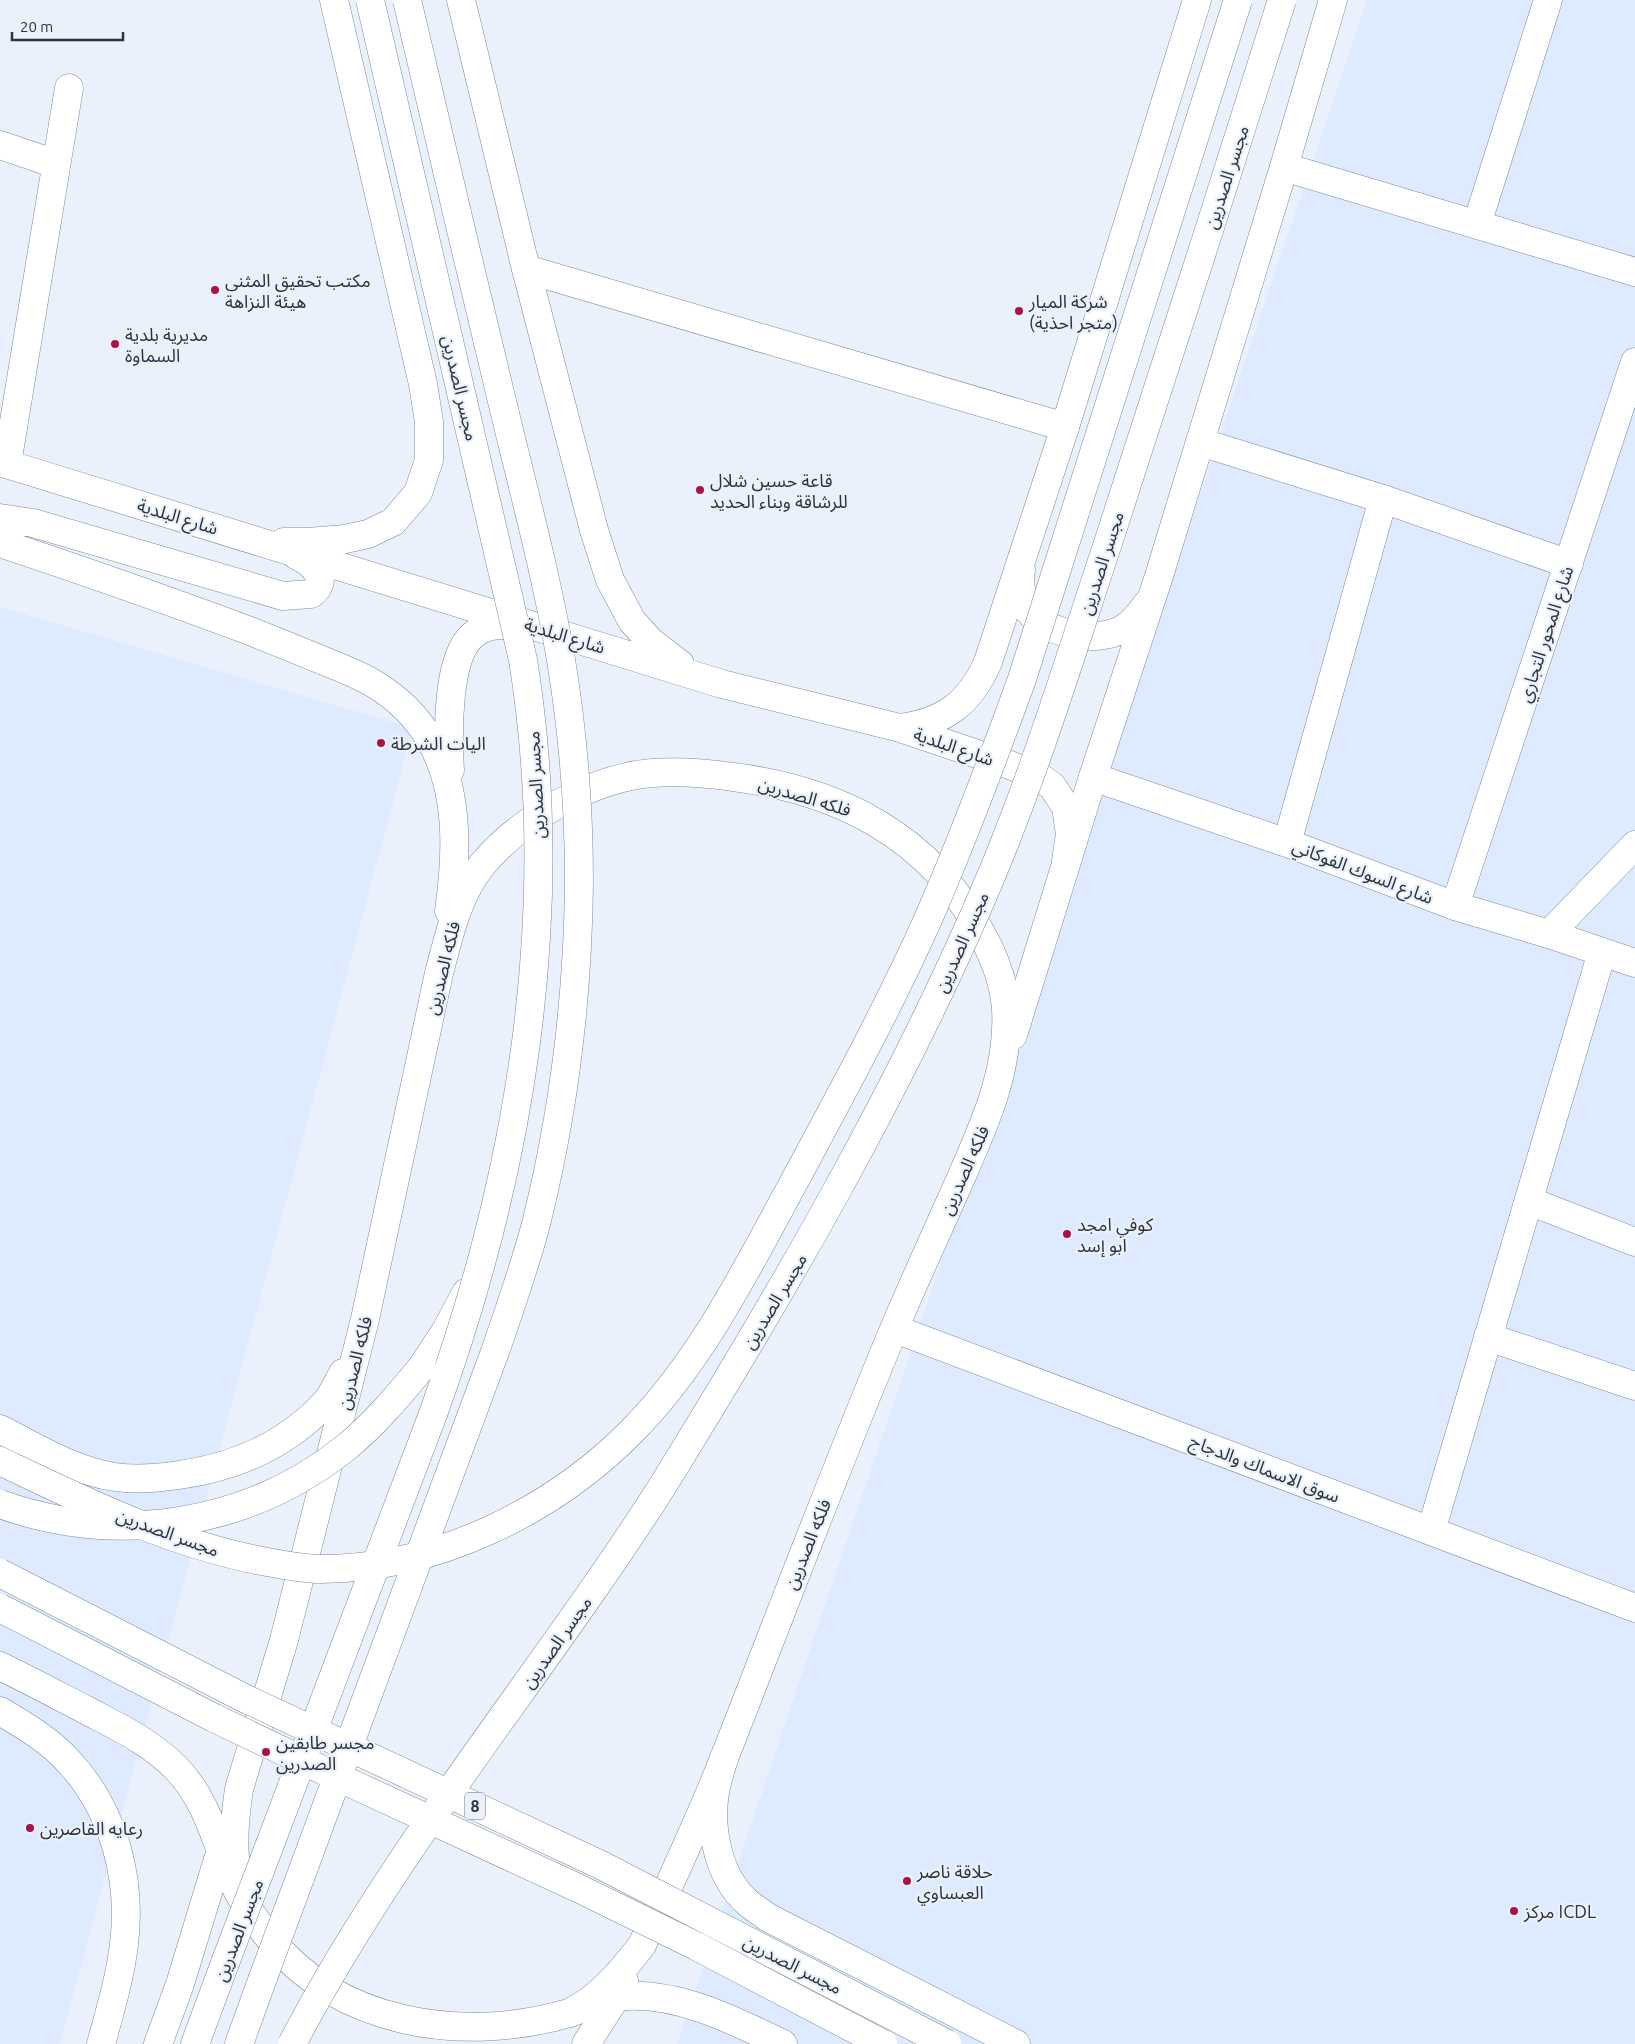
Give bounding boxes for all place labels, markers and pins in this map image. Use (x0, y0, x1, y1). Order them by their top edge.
place label: مكتب تحقيق المثنى هيئة النزاهة (225, 270, 371, 313)
marker: مكتب تحقيق المثنى هيئة النزاهة (209, 284, 221, 296)
place label: شركة الميار (متجر احذية) (1028, 291, 1118, 334)
marker: شركة الميار (متجر احذية) (1013, 305, 1025, 317)
place label: مديرية بلدية السماوة (125, 324, 208, 366)
marker: مديرية بلدية السماوة (109, 338, 121, 350)
place label: قاعة حسين شلال للرشاقة وبناء الحديد (710, 470, 848, 513)
marker: قاعة حسين شلال للرشاقة وبناء الحديد (694, 484, 706, 496)
place label: اليات الشرطة (391, 733, 486, 755)
marker: اليات الشرطة (375, 737, 387, 749)
place label: كوفي امجد ابو إسد (1077, 1214, 1154, 1258)
marker: كوفي امجد ابو إسد (1061, 1228, 1073, 1240)
place label: مجسر طابقين الصدرين (276, 1732, 375, 1775)
marker: مجسر طابقين الصدرين (260, 1746, 272, 1758)
place label: رعايه القاصرين (40, 1818, 143, 1840)
marker: رعايه القاصرين (24, 1822, 36, 1834)
place label: حلاقة ناصر العبساوي (916, 1861, 993, 1906)
marker: حلاقة ناصر العبساوي (901, 1875, 913, 1887)
place label: مركز ICDL (1523, 1901, 1596, 1923)
marker: مركز ICDL (1508, 1905, 1520, 1917)

